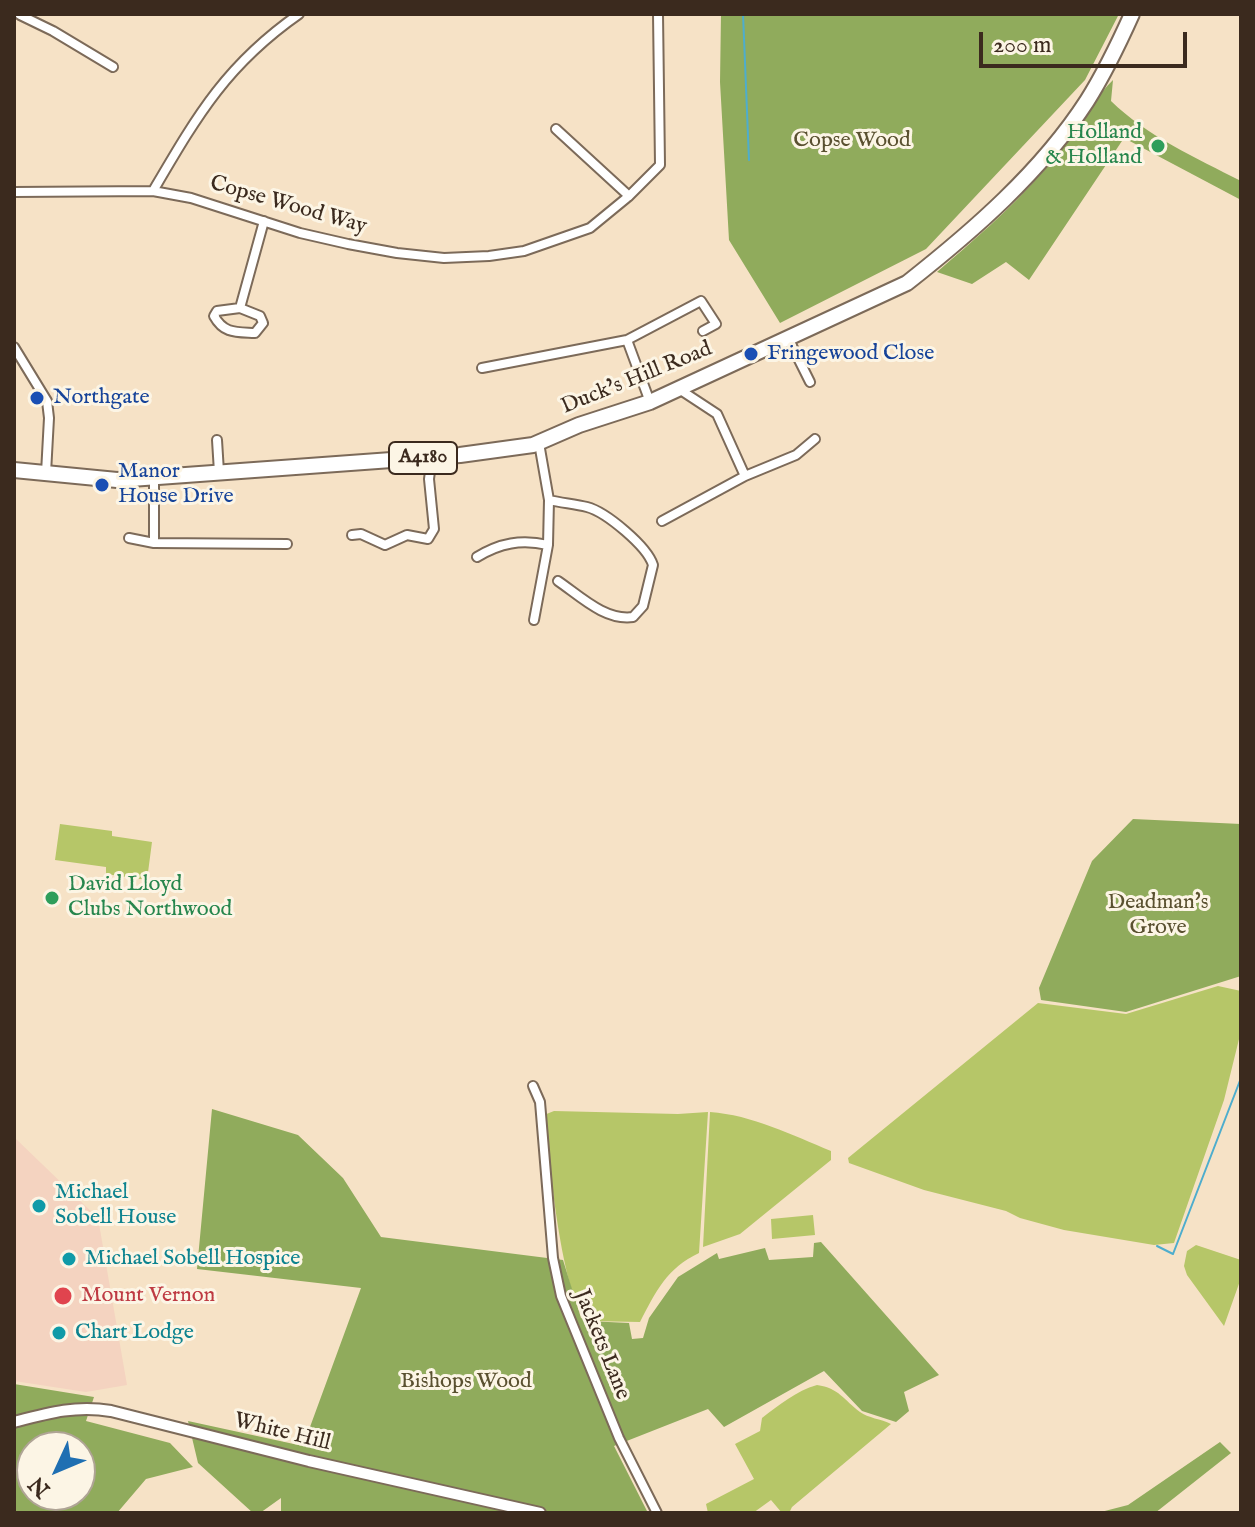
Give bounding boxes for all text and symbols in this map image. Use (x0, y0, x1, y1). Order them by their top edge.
scale bar (983, 16, 1191, 66)
text: 200 m (993, 30, 1052, 61)
place label: Holland & Holland (1045, 120, 1142, 172)
park label: Copse Wood (793, 128, 911, 154)
marker: Holland & Holland (1149, 137, 1167, 155)
street label: Copse Wood Way (207, 171, 369, 241)
street label: Duck's Hill Road (558, 337, 716, 421)
place label: Fringewood Close (767, 341, 934, 367)
marker: Fringewood Close (742, 345, 760, 363)
place label: Northgate (53, 385, 150, 411)
marker: Northgate (28, 389, 46, 407)
road number: A4180 (389, 442, 457, 474)
place label: Manor House Drive (118, 459, 234, 510)
marker: Manor House Drive (93, 476, 111, 494)
place label: David Lloyd Clubs Northwood (68, 872, 232, 924)
marker: David Lloyd Clubs Northwood (43, 889, 61, 907)
park label: Deadman's Grove (1108, 890, 1208, 942)
place label: Michael Sobell House (55, 1180, 176, 1232)
marker: Michael Sobell House (30, 1197, 48, 1215)
place label: Michael Sobell Hospice (85, 1246, 300, 1272)
marker: Michael Sobell Hospice (60, 1250, 78, 1268)
place label: Mount Vernon (81, 1283, 215, 1309)
marker: Mount Vernon (52, 1285, 74, 1307)
street label: Jackets Lane (567, 1286, 635, 1404)
place label: Chart Lodge (75, 1320, 194, 1346)
marker: Chart Lodge (50, 1324, 68, 1342)
park label: Bishops Wood (400, 1369, 532, 1395)
street label: White Hill (231, 1408, 333, 1458)
north arrow (16, 1431, 96, 1511)
text: N (23, 1470, 57, 1503)

